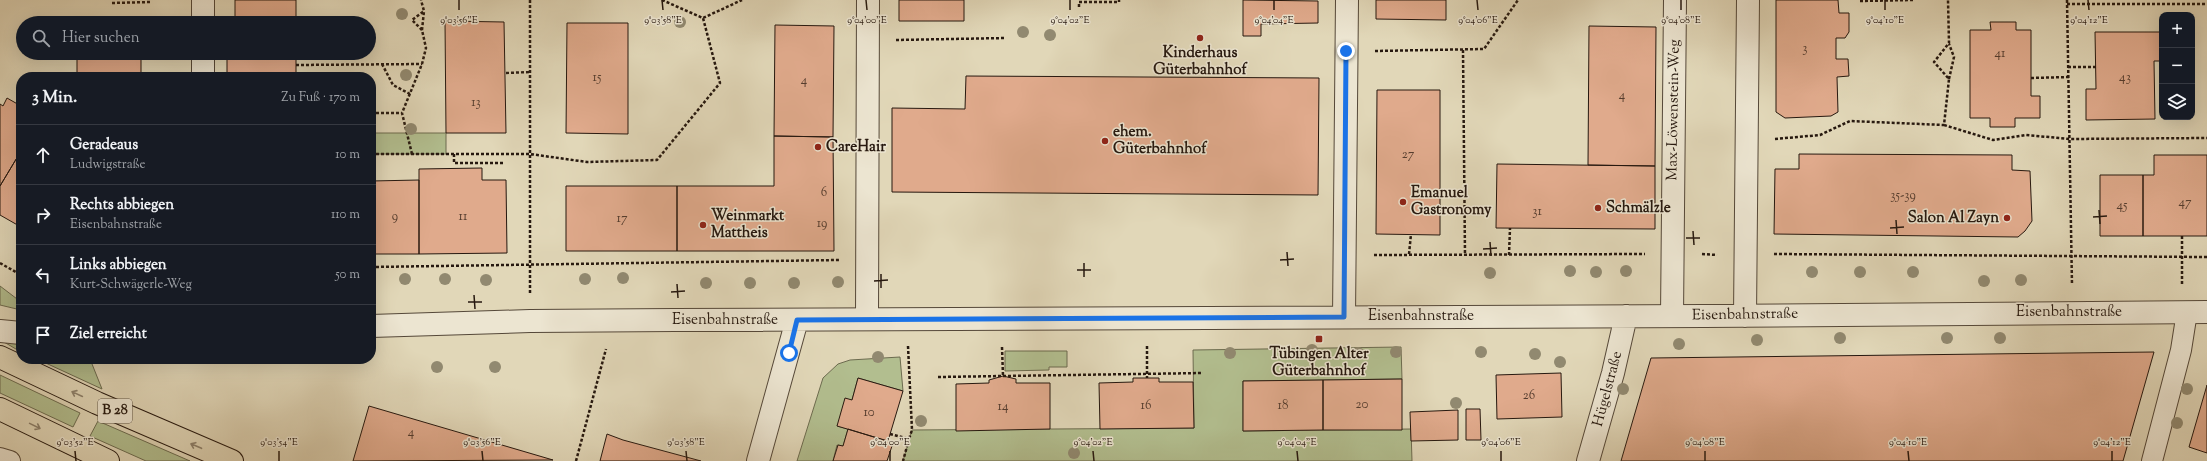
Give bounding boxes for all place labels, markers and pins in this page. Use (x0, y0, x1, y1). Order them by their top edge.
marker: Kinderhaus Güterbahnhof (1195, 33, 1205, 43)
place label: Kinderhaus Güterbahnhof (1153, 43, 1248, 81)
place label: ehem. Güterbahnhof (1113, 122, 1208, 160)
marker: ehem. Güterbahnhof (1100, 136, 1110, 146)
place label: CareHair (826, 137, 886, 158)
marker: CareHair (813, 142, 823, 152)
place label: Emanuel Gastronomy (1411, 183, 1492, 221)
marker: Emanuel Gastronomy (1398, 197, 1408, 207)
place label: Schmälzle (1606, 198, 1671, 219)
marker: Schmälzle (1593, 203, 1603, 213)
place label: Weinmarkt Mattheis (711, 206, 785, 244)
place label: Salon Al Zayn (1908, 208, 1999, 229)
marker: Salon Al Zayn (2002, 213, 2012, 223)
marker: Weinmarkt Mattheis (698, 220, 708, 230)
marker: Tübingen Alter Güterbahnhof (1314, 334, 1324, 344)
place label: Tübingen Alter Güterbahnhof (1269, 344, 1369, 382)

